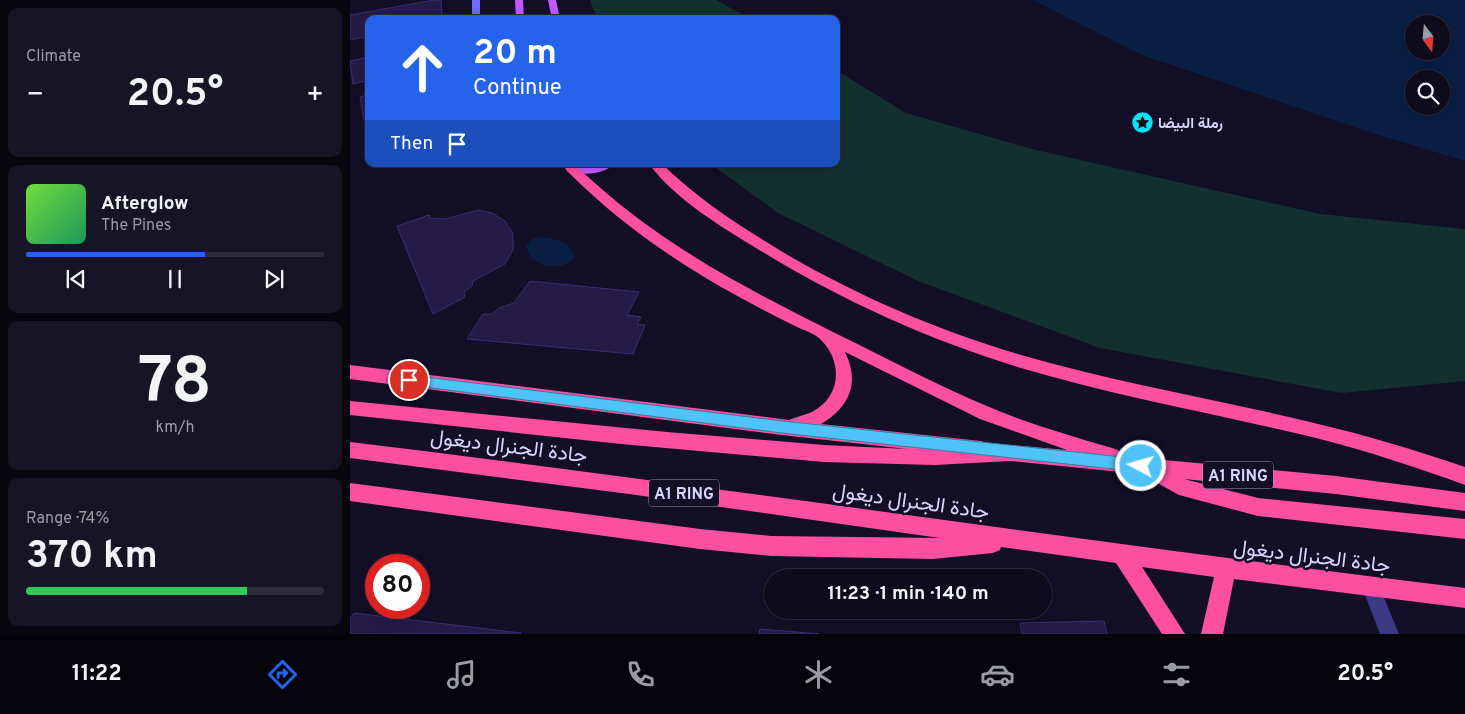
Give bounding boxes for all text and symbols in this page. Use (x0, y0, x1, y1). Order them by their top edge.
north arrow (1405, 15, 1450, 60)
map controls (1405, 15, 1450, 115)
text: 20 m (473, 32, 557, 76)
icon: ahead (390, 35, 455, 100)
text: Climate (26, 47, 81, 67)
button: search (1405, 70, 1450, 115)
text: 20.5° (127, 71, 223, 120)
text: Continue (473, 75, 562, 102)
text: − (26, 78, 44, 114)
text: + (306, 78, 324, 114)
place icon: رملة البيضا (1130, 111, 1154, 135)
place label: رملة البيضا (1158, 115, 1223, 134)
icon: arrive (443, 130, 471, 158)
text: Then (390, 132, 433, 156)
text: Afterglow (101, 192, 189, 216)
text: The Pines (101, 216, 171, 236)
icon: previous (62, 265, 90, 293)
icon: pause (161, 265, 189, 293)
icon: next (260, 265, 288, 293)
text: 78 (138, 344, 212, 426)
pin (388, 359, 430, 401)
icon: arrive (395, 366, 423, 394)
text: km/h (156, 418, 194, 438)
street label: جادة الجنرال ديغول (429, 424, 589, 471)
position arrow (1114, 439, 1166, 491)
road number: A1 RING (1203, 462, 1273, 488)
street label: جادة الجنرال ديغول (831, 478, 991, 527)
road number: A1 RING (649, 479, 719, 506)
text: Range · 74% (26, 509, 109, 529)
text: 370 km (26, 533, 158, 582)
street label: جادة الجنرال ديغول (1232, 534, 1392, 581)
speed limit sign: 80 (365, 554, 430, 619)
text: 11:23 · 1 min · 140 m (827, 582, 989, 606)
icon: directions (265, 657, 300, 692)
icon: music (444, 657, 479, 692)
icon: phone (623, 657, 658, 692)
icon: climate (801, 657, 836, 692)
icon: car (980, 657, 1015, 692)
icon: filters (1159, 657, 1194, 692)
text: 11:22 (72, 661, 122, 688)
text: 20.5° (1337, 661, 1393, 688)

